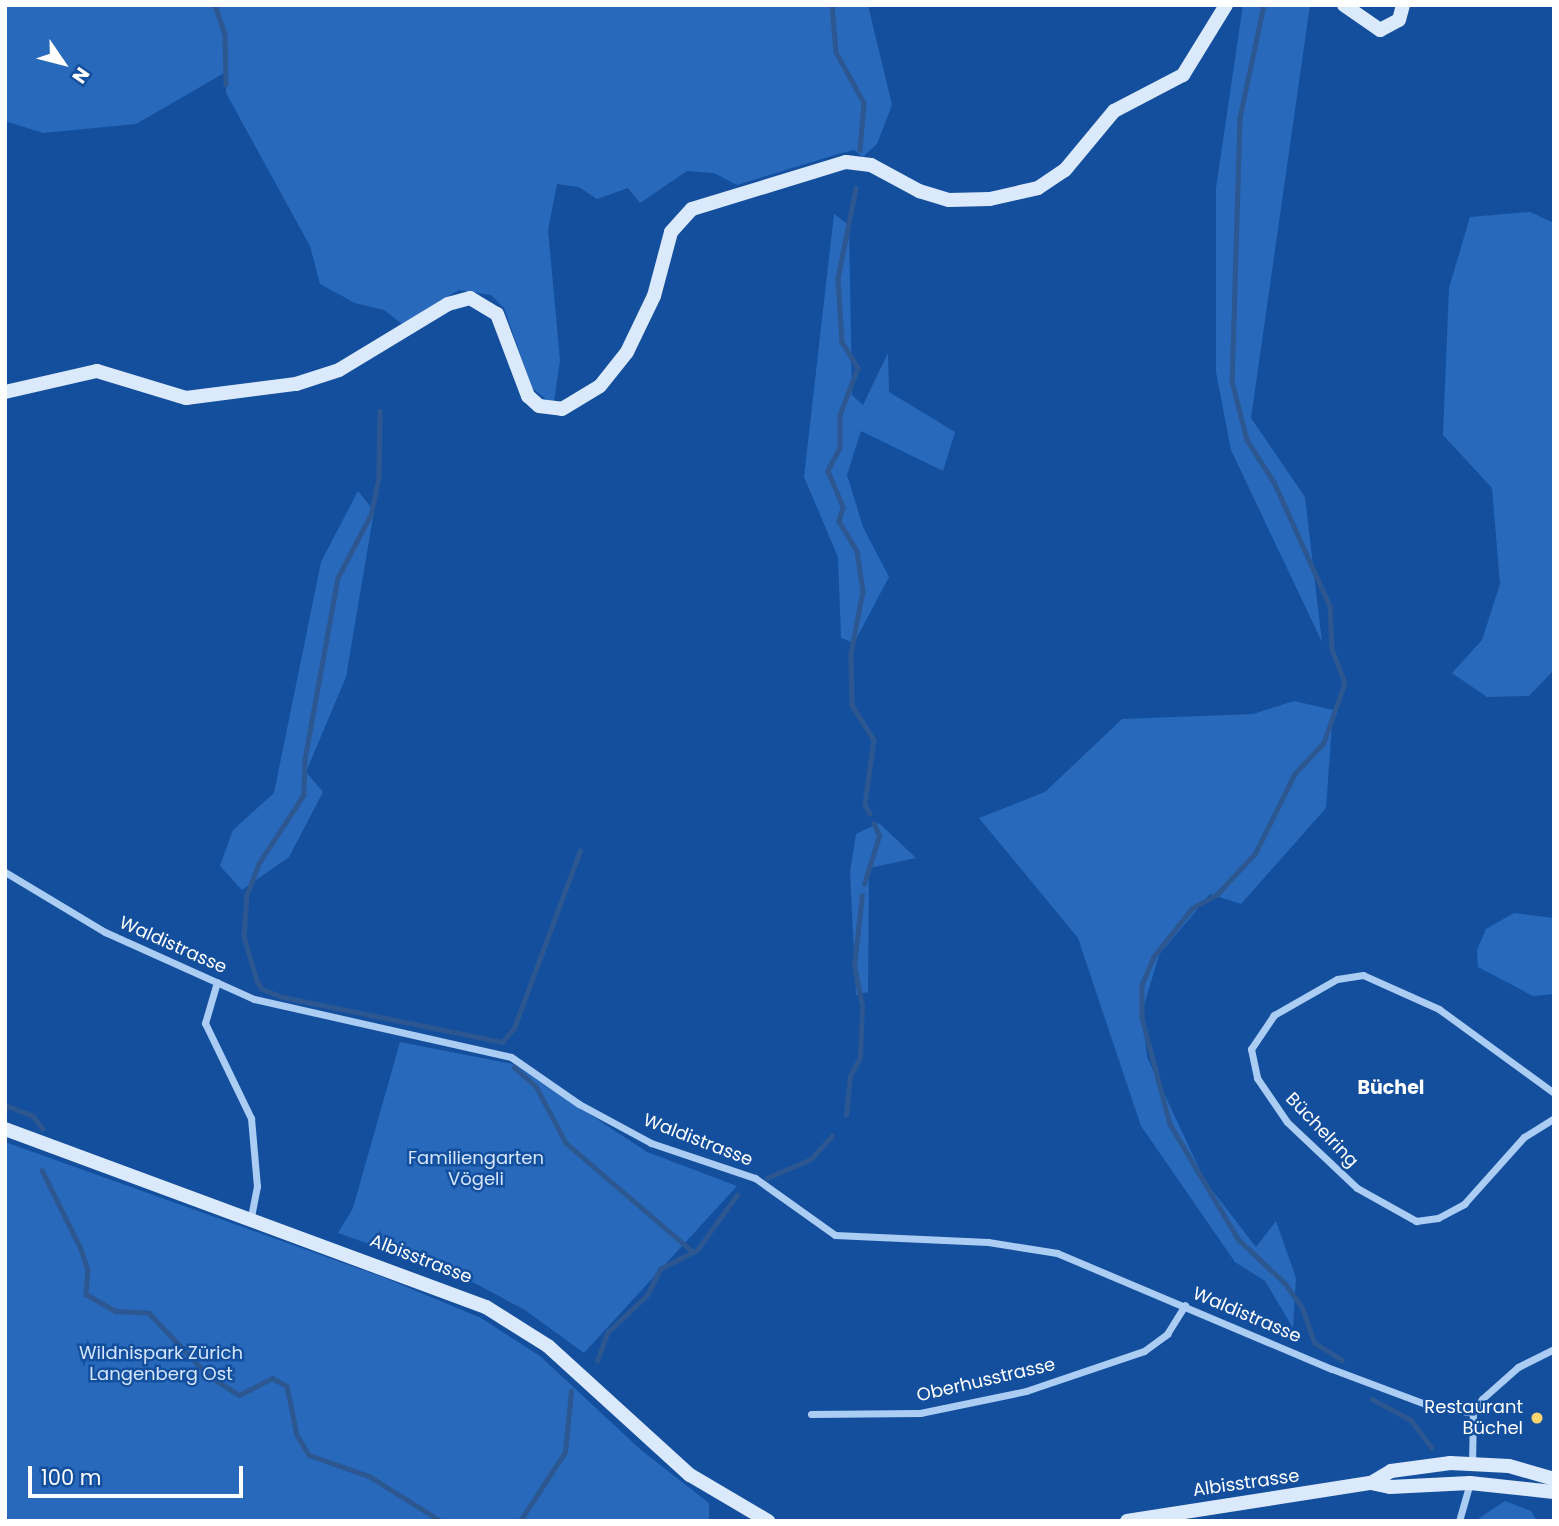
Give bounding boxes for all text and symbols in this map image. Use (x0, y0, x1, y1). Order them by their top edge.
north arrow (28, 28, 98, 98)
text: N (65, 62, 96, 89)
street label: Waldistrasse (116, 912, 230, 978)
district label: Büchel (1358, 1077, 1424, 1099)
street label: Büchelring (1281, 1088, 1363, 1172)
street label: Waldistrasse (640, 1109, 756, 1171)
park label: Familiengarten Vögeli (408, 1148, 544, 1190)
street label: Albisstrasse (367, 1230, 475, 1288)
street label: Waldistrasse (1190, 1282, 1304, 1348)
park label: Wildnispark Zürich Langenberg Ost (79, 1343, 243, 1386)
street label: Oberhusstrasse (915, 1354, 1057, 1406)
place label: Restaurant Büchel (1424, 1397, 1523, 1440)
marker: Restaurant Büchel (1529, 1410, 1545, 1426)
scale bar (32, 1452, 247, 1496)
text: 100 m (41, 1463, 101, 1492)
street label: Albisstrasse (1191, 1465, 1301, 1501)

